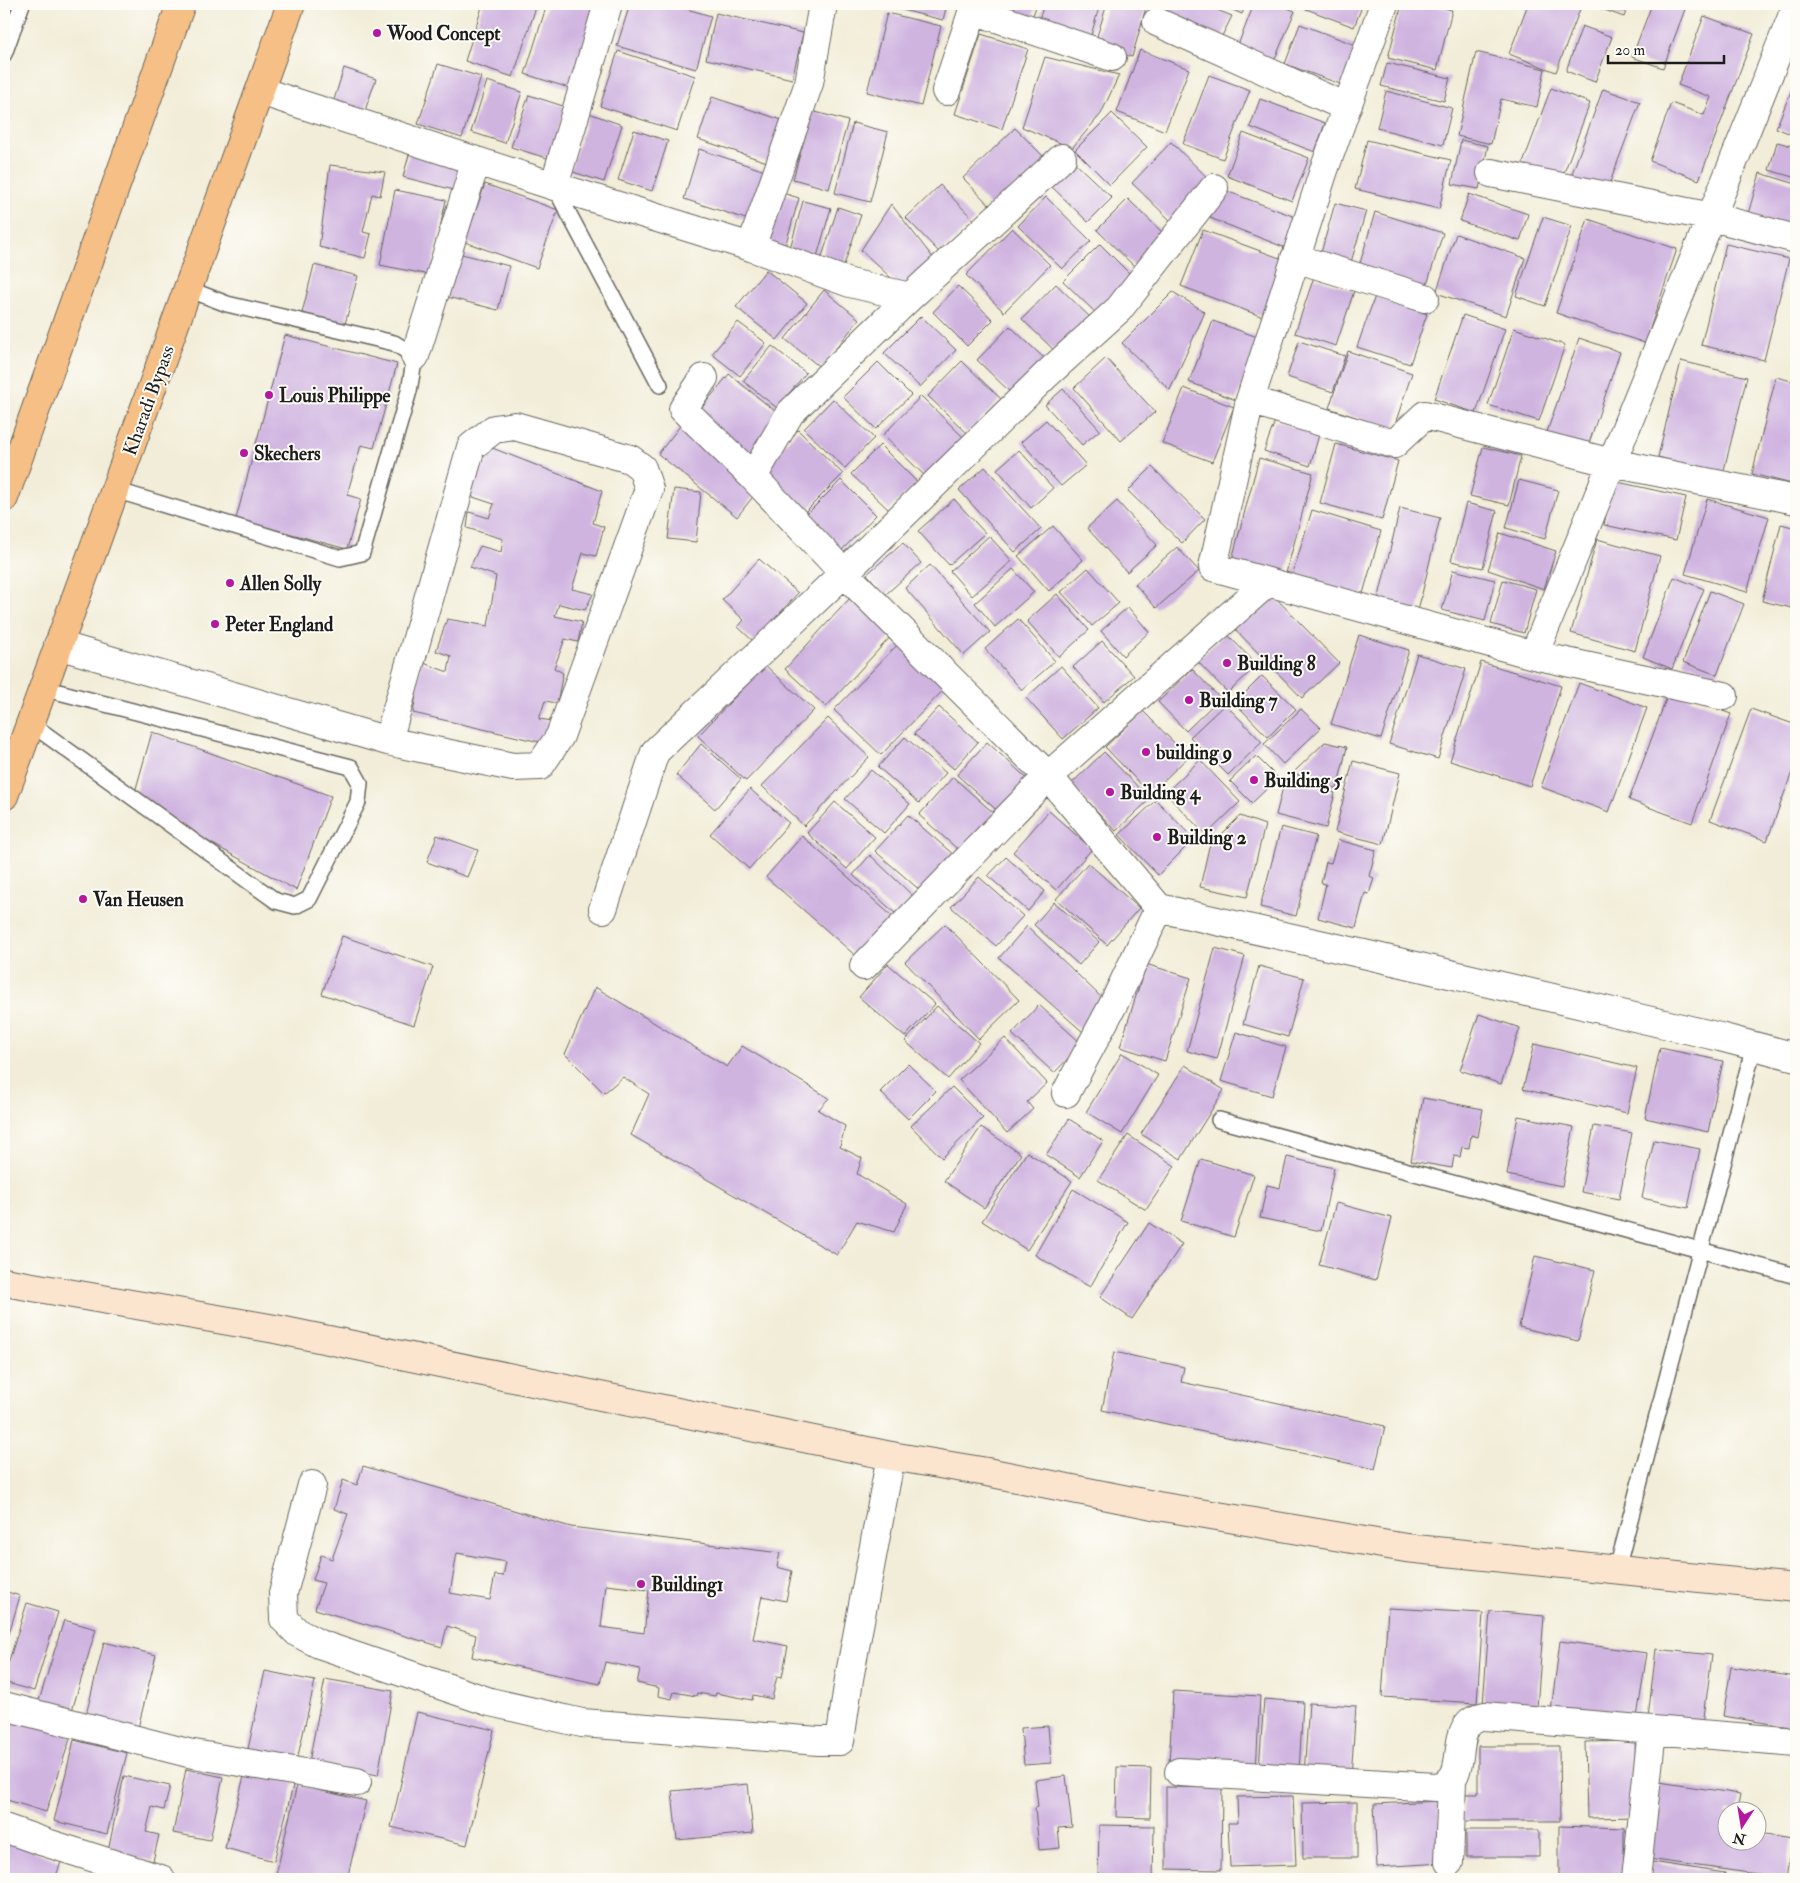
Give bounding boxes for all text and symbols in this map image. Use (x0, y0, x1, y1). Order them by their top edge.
place label: Wood Concept (386, 22, 501, 47)
marker: Wood Concept (371, 27, 383, 39)
scale bar (1608, 32, 1724, 64)
text: 20 m (1615, 41, 1645, 60)
street label: Kharadi Bypass (118, 342, 181, 459)
place label: Louis Philippe (279, 384, 391, 409)
marker: Louis Philippe (263, 389, 275, 401)
place label: Skechers (254, 442, 321, 466)
marker: Skechers (238, 447, 250, 459)
place label: Allen Solly (239, 572, 322, 597)
marker: Allen Solly (224, 577, 236, 589)
place label: Peter England (225, 613, 334, 638)
marker: Peter England (209, 618, 221, 630)
place label: Building 8 (1237, 652, 1316, 677)
marker: Building 8 (1221, 657, 1233, 669)
place label: Building 7 (1199, 689, 1278, 714)
marker: Building 7 (1183, 694, 1195, 706)
place label: building 9 (1155, 741, 1232, 766)
marker: building 9 (1140, 746, 1152, 758)
place label: Building 5 (1264, 769, 1343, 794)
marker: Building 5 (1248, 774, 1260, 786)
place label: Building 4 (1120, 781, 1202, 806)
marker: Building 4 (1104, 786, 1116, 798)
place label: Building 2 (1167, 826, 1247, 851)
marker: Building 2 (1151, 831, 1163, 843)
place label: Van Heusen (92, 888, 184, 912)
marker: Van Heusen (77, 893, 89, 905)
place label: Building1 (651, 1573, 724, 1598)
marker: Building1 (635, 1578, 647, 1590)
north arrow (1718, 1800, 1768, 1850)
text: N (1731, 1829, 1748, 1848)

